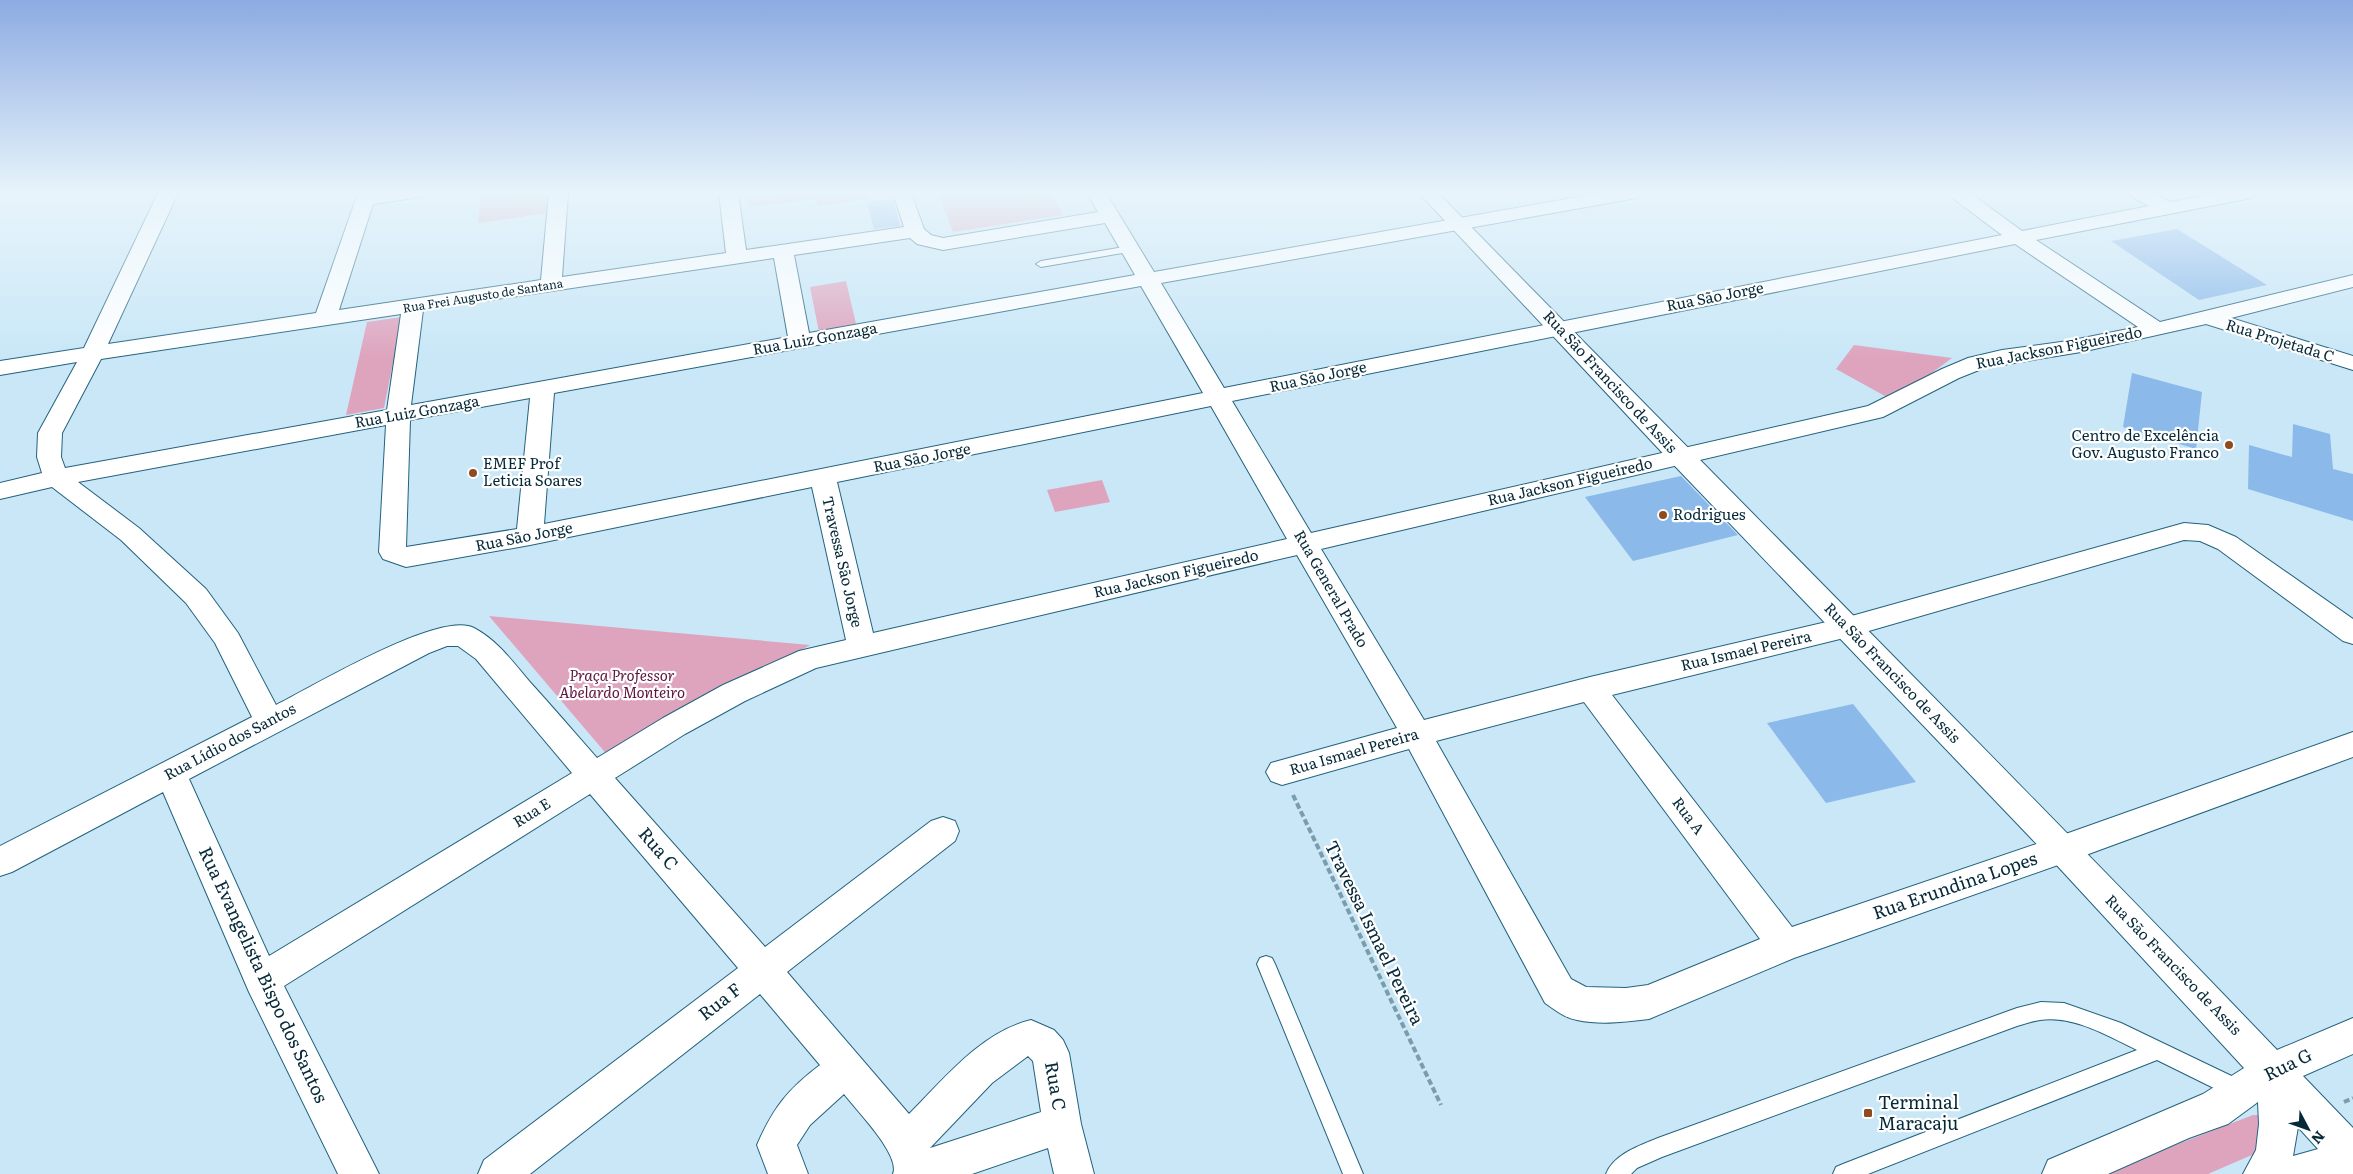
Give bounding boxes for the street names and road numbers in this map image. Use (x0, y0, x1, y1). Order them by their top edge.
street label: Rua Frei Augusto de Santana (401, 273, 565, 317)
street label: Rua São Jorge (1664, 275, 1766, 316)
street label: Rua São Francisco de Assis (1539, 304, 1684, 458)
street label: Rua Projetada C (2223, 312, 2338, 367)
street label: Rua Luiz Gonzaga (751, 315, 880, 360)
street label: Rua Jackson Figueiredo (1974, 319, 2144, 374)
street label: Rua São Jorge (1267, 354, 1369, 397)
street label: Rua Luiz Gonzaga (353, 388, 482, 433)
street label: Rua São Jorge (871, 436, 973, 477)
street label: Rua Jackson Figueiredo (1485, 450, 1655, 511)
street label: Travessa São Jorge (817, 494, 870, 630)
street label: Rua São Jorge (473, 515, 575, 556)
street label: Rua General Prado (1289, 525, 1375, 651)
street label: Rua Jackson Figueiredo (1091, 542, 1261, 603)
street label: Rua São Francisco de Assis (1820, 596, 1967, 748)
street label: Rua Ismael Pereira (1678, 623, 1814, 676)
street label: Rua Lídio dos Santos (159, 696, 299, 785)
street label: Rua Ismael Pereira (1286, 721, 1422, 780)
street label: Rua E (508, 791, 554, 832)
street label: Rua A (1667, 791, 1711, 839)
street label: Rua C (633, 820, 686, 876)
street label: Travessa Ismael Pereira (1319, 835, 1432, 1029)
street label: Rua Evangelista Bispo dos Santos (193, 842, 336, 1107)
street label: Rua Erundina Lopes (1869, 844, 2040, 925)
street label: Rua São Francisco de Assis (2101, 888, 2248, 1040)
street label: Rua F (692, 975, 746, 1026)
street label: Rua G (2259, 1040, 2316, 1087)
street label: Rua C (1039, 1059, 1074, 1112)

